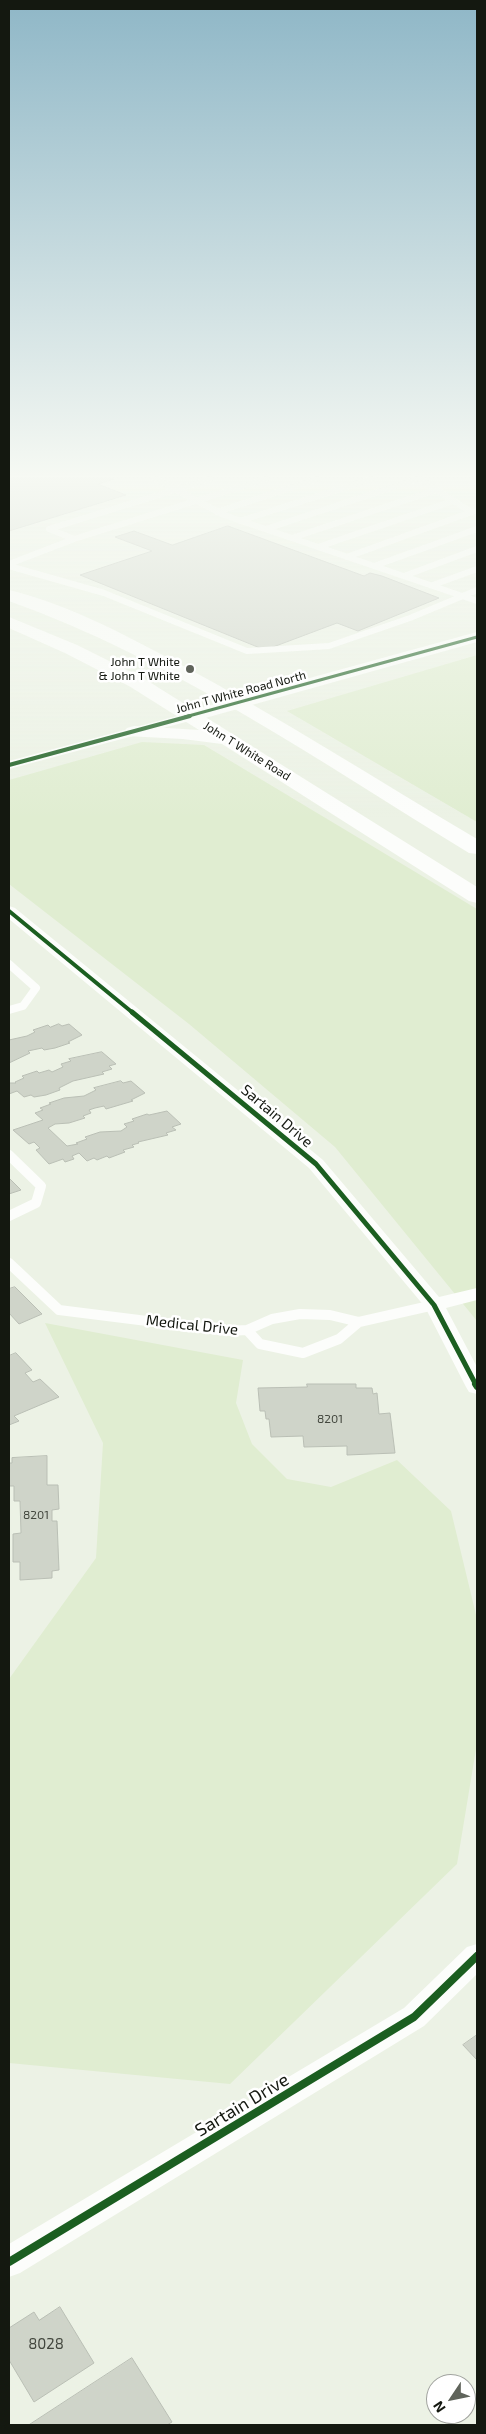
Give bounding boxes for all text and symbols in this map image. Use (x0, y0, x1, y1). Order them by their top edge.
place label: John T White & John T White (99, 655, 180, 683)
marker: John T White & John T White (184, 663, 196, 675)
street label: John T White Road North (174, 668, 308, 716)
street label: John T White Road (201, 718, 293, 784)
street label: Sartain Drive (238, 1081, 316, 1151)
street label: Medical Drive (145, 1311, 239, 1339)
house number: 8201 (317, 1412, 343, 1426)
house number: 8201 (23, 1508, 49, 1522)
street label: Sartain Drive (191, 2069, 293, 2141)
house number: 8028 (28, 2335, 64, 2353)
north arrow (426, 2374, 476, 2424)
text: N (429, 2398, 449, 2416)

